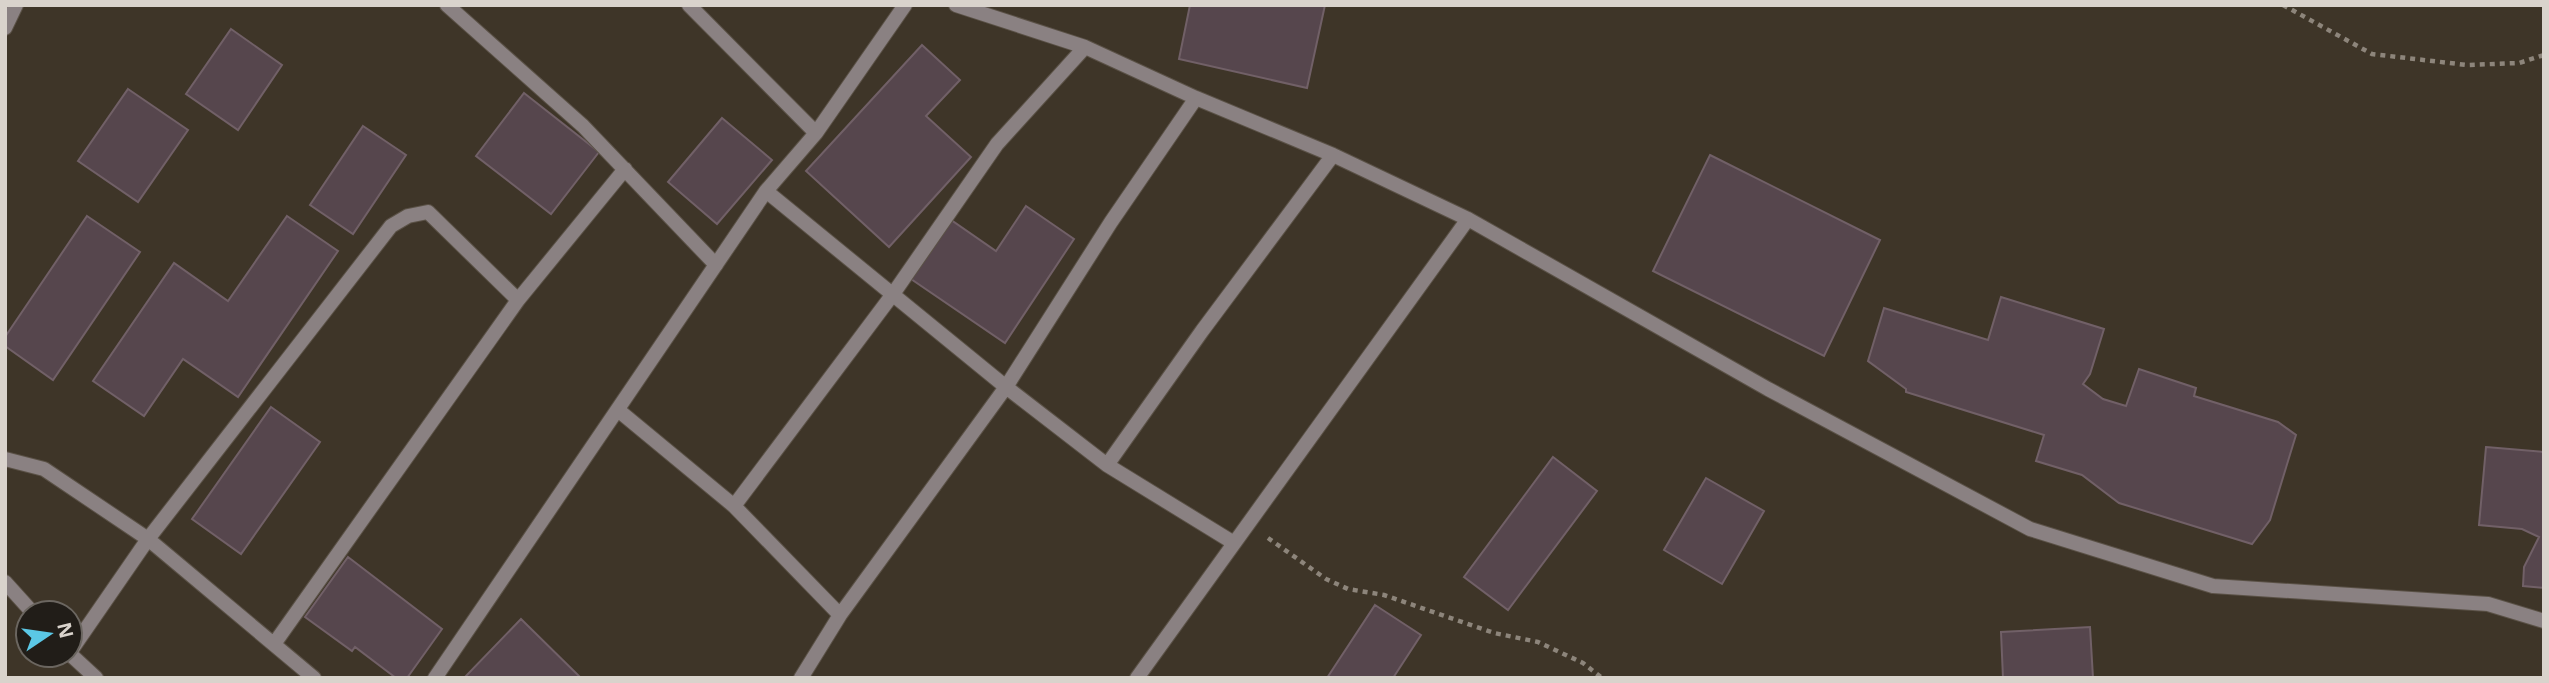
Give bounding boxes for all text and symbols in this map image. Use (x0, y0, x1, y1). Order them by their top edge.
north arrow (14, 599, 84, 669)
text: N (51, 620, 80, 641)

